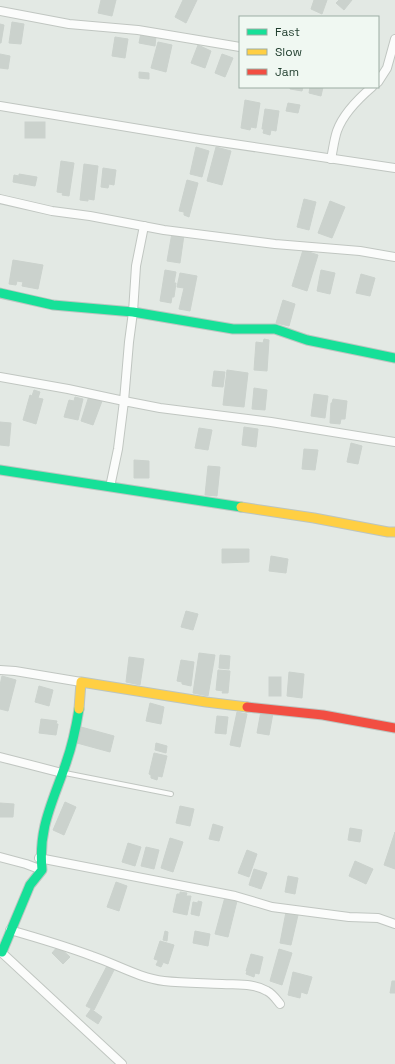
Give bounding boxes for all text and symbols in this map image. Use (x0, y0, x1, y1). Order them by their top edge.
legend (239, 16, 379, 88)
text: Fast (275, 24, 300, 40)
text: Slow (275, 44, 302, 60)
text: Jam (275, 64, 299, 80)

